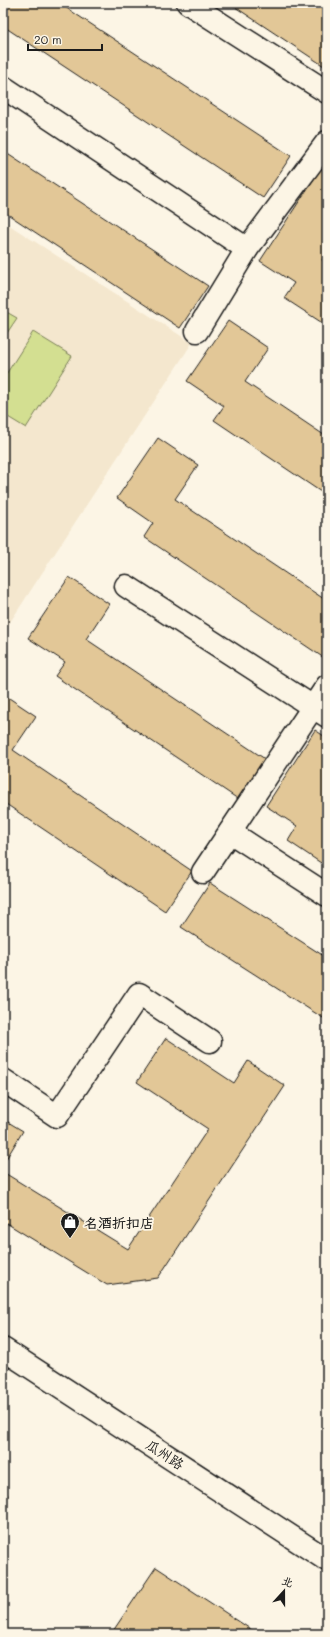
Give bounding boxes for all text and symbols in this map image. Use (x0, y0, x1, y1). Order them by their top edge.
scale bar (28, 26, 102, 52)
text: 20 m (34, 31, 62, 47)
shop icon: 名酒折扣店 (59, 1211, 81, 1239)
place label: 名酒折扣店 (84, 1213, 154, 1232)
street label: 瓜州路 (142, 1435, 188, 1473)
north arrow (264, 1571, 304, 1611)
text: 北 (280, 1572, 296, 1590)

